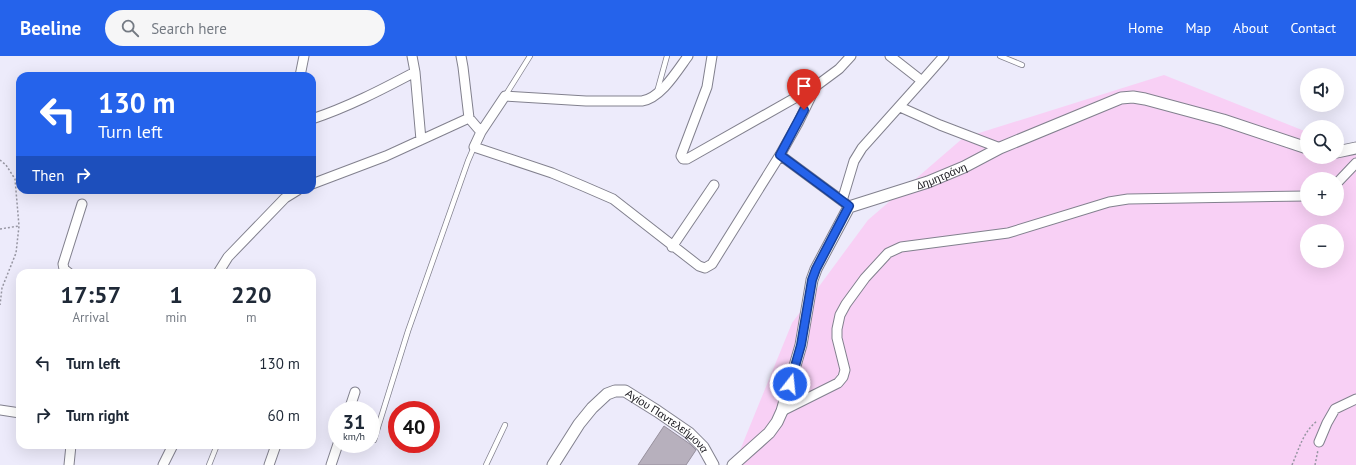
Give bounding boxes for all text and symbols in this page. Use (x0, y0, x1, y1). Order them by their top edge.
search box (105, 10, 385, 46)
text: Beeline (20, 16, 81, 40)
icon: search (119, 17, 141, 39)
text: Search here (151, 19, 227, 38)
text: Home (1128, 19, 1163, 37)
text: Map (1185, 19, 1211, 37)
text: About (1233, 19, 1269, 37)
text: Contact (1291, 19, 1336, 37)
map controls (1300, 68, 1344, 268)
button: sound (1300, 68, 1344, 112)
pin (787, 69, 821, 110)
icon: arrive (793, 75, 815, 97)
text: 130 m (98, 84, 175, 121)
icon: left (32, 88, 84, 140)
text: Turn left (98, 120, 163, 143)
button: search (1300, 120, 1344, 164)
street label: Δημητράνη (915, 160, 969, 192)
icon: right (72, 164, 94, 186)
text: Then (32, 166, 64, 185)
button: + (1300, 172, 1344, 216)
button: − (1300, 224, 1344, 268)
text: 17:57 (60, 279, 121, 310)
text: 1 (169, 279, 183, 310)
text: 220 (231, 279, 272, 310)
text: Arrival (73, 309, 109, 326)
text: min (165, 309, 187, 326)
text: m (246, 309, 257, 326)
icon: left (32, 352, 54, 374)
text: Turn left (66, 354, 120, 373)
text: 130 m (259, 354, 300, 373)
position arrow (769, 363, 811, 405)
street label: Αγίου Παντελεήμονα (623, 386, 712, 456)
speed limit sign: 40 (388, 401, 440, 453)
icon: right (32, 404, 54, 426)
text: Turn right (66, 406, 129, 425)
text: 60 m (267, 406, 300, 425)
text: 31 (343, 409, 365, 435)
text: km/h (343, 430, 365, 443)

